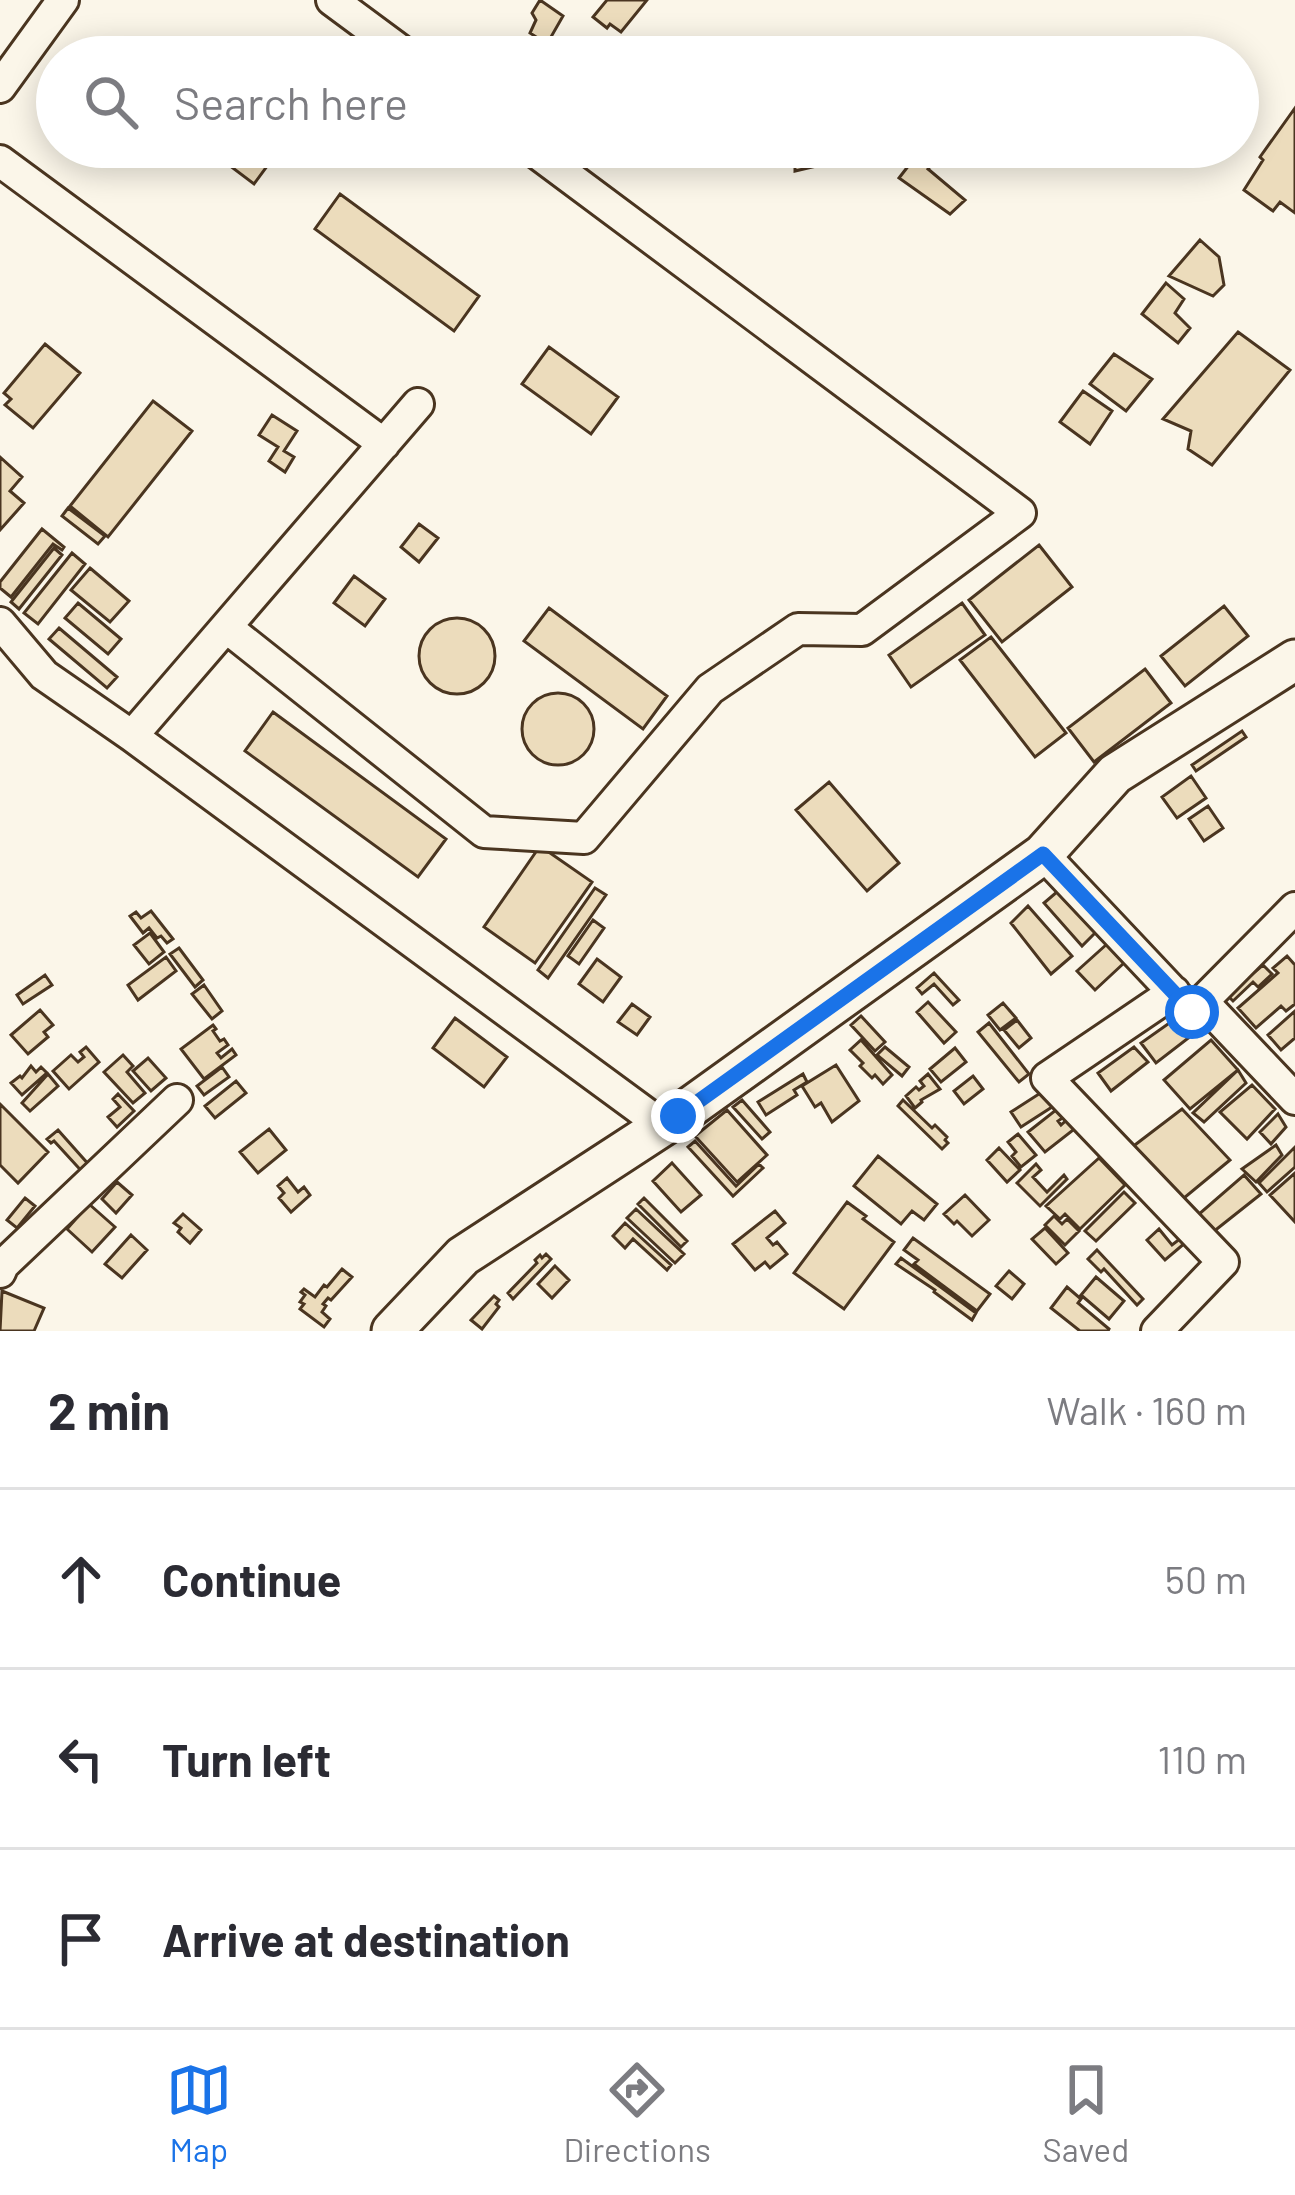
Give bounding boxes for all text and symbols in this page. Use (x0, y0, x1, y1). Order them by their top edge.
search box (36, 36, 1259, 168)
icon: search (78, 69, 144, 135)
text: Search here (174, 75, 408, 129)
route start (1165, 985, 1219, 1039)
route end (651, 1089, 705, 1143)
text: 2 min (48, 1379, 170, 1440)
text: Walk · 160 m (1047, 1386, 1247, 1433)
icon: ahead (48, 1546, 114, 1612)
text: Continue (162, 1552, 341, 1606)
text: 50 m (1165, 1555, 1247, 1602)
icon: left (48, 1726, 114, 1792)
text: Turn left (162, 1732, 331, 1786)
text: 110 m (1157, 1735, 1247, 1782)
icon: arrive (48, 1906, 114, 1972)
text: Arrive at destination (162, 1912, 570, 1966)
tab: Map (166, 2057, 232, 2169)
tab: Directions (563, 2057, 711, 2169)
tab: Saved (1043, 2057, 1129, 2169)

